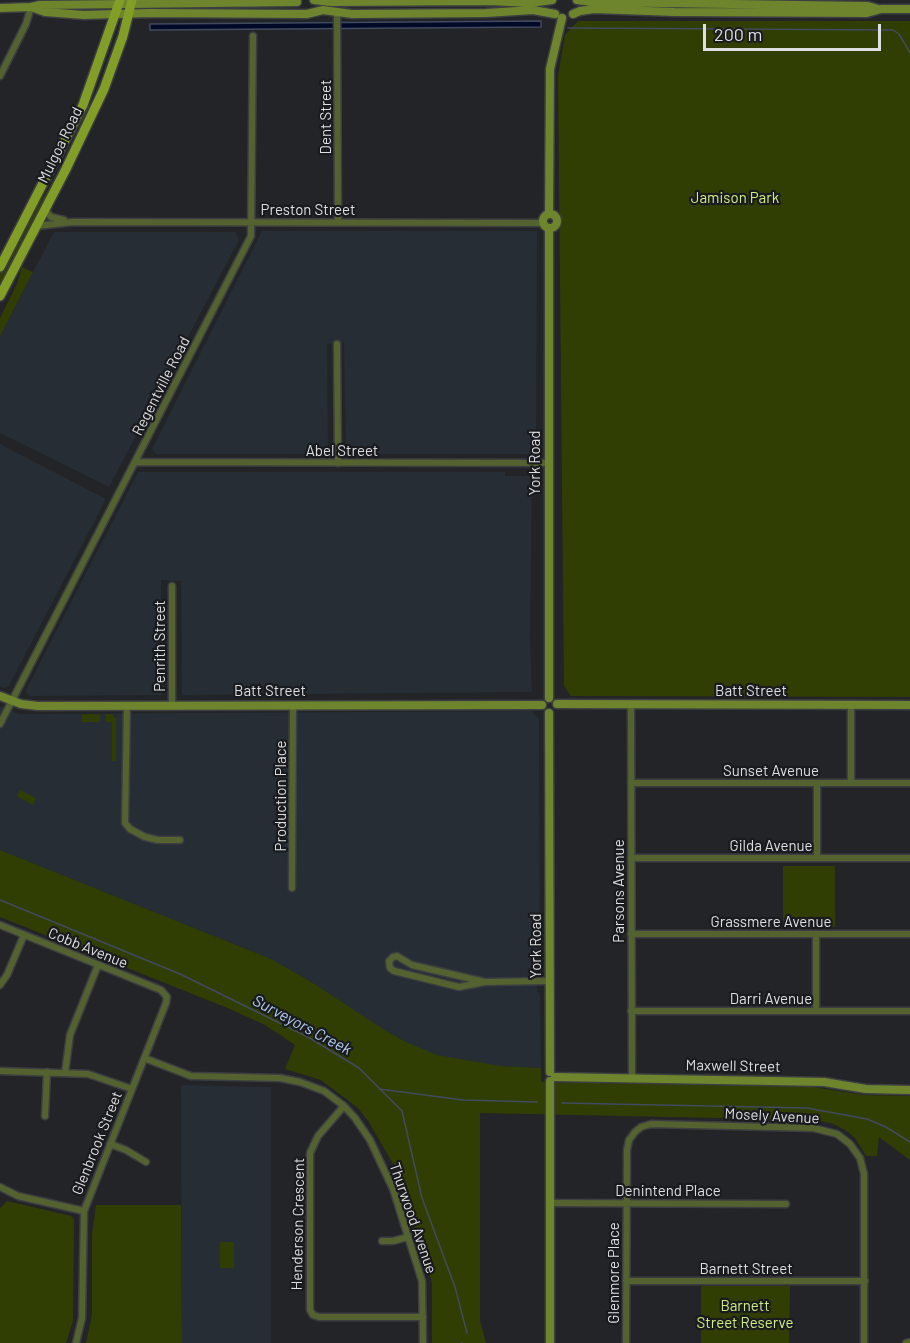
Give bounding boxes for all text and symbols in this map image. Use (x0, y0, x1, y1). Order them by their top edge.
scale bar (706, 12, 884, 50)
text: 200 m (714, 23, 762, 45)
street label: Dent Street (317, 80, 335, 154)
street label: Mulgoa Road (34, 104, 86, 186)
park label: Jamison Park (691, 189, 779, 207)
street label: Preston Street (261, 201, 355, 219)
street label: Regentville Road (128, 333, 194, 439)
street label: York Road (526, 431, 544, 495)
street label: Abel Street (306, 442, 378, 460)
street label: Penrith Street (151, 600, 169, 692)
street label: Batt Street (234, 682, 306, 700)
street label: Batt Street (715, 682, 787, 700)
street label: Production Place (272, 741, 290, 851)
street label: Sunset Avenue (723, 762, 819, 780)
street label: Gilda Avenue (730, 837, 812, 855)
street label: Parsons Avenue (610, 839, 628, 943)
street label: Grassmere Avenue (711, 913, 831, 931)
street label: York Road (527, 914, 545, 978)
street label: Cobb Avenue (46, 924, 130, 972)
street label: Darri Avenue (730, 990, 812, 1008)
water label: Surveyors Creek (249, 991, 355, 1059)
street label: Maxwell Street (685, 1056, 781, 1076)
street label: Glenbrook Street (68, 1089, 126, 1197)
street label: Mosely Avenue (724, 1105, 820, 1127)
street label: Henderson Crescent (288, 1157, 308, 1291)
street label: Thurwood Avenue (386, 1160, 440, 1276)
street label: Denintend Place (615, 1182, 721, 1200)
street label: Glenmore Place (605, 1222, 623, 1324)
street label: Barnett Street (699, 1260, 793, 1278)
park label: Barnett Street Reserve (697, 1297, 793, 1332)

